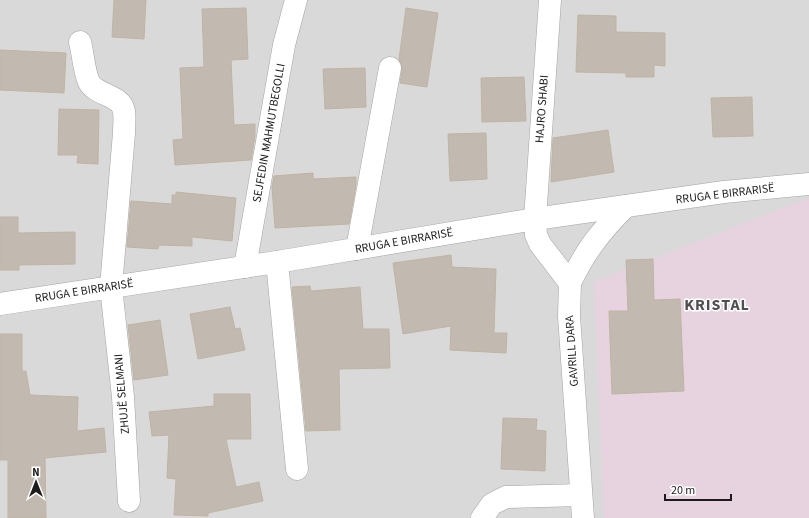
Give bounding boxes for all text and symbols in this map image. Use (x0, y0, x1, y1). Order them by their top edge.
street label: SEJFEDIN MAHMUTBEGOLLI (248, 62, 290, 204)
street label: HAJRO SHABI (531, 74, 553, 144)
street label: RRUGA E BIRRARISË (675, 180, 775, 208)
street label: RRUGA E BIRRARISË (354, 224, 454, 258)
street label: RRUGA E BIRRARISË (34, 275, 134, 307)
district label: KRISTAL (684, 294, 750, 316)
street label: GAVRILL DARA (561, 315, 583, 387)
street label: ZHUJË SELMANI (110, 353, 134, 435)
north arrow (16, 462, 56, 502)
text: N (32, 465, 40, 480)
scale bar (665, 476, 731, 502)
text: 20 m (671, 482, 695, 499)

